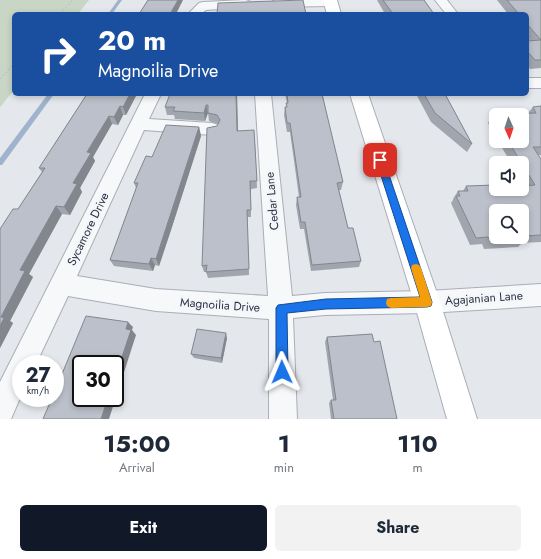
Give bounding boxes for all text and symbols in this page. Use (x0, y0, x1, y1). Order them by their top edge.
text: 20 m (98, 20, 166, 61)
icon: right (32, 28, 84, 80)
text: Magnoilia Drive (98, 58, 218, 84)
north arrow (489, 108, 529, 148)
map controls (489, 108, 529, 244)
pin (363, 143, 397, 177)
icon: arrive (369, 149, 391, 171)
button: sound (489, 156, 529, 196)
street label: Cedar Lane (260, 171, 284, 231)
street label: Sycamore Drive (62, 189, 114, 269)
button: search (489, 204, 529, 244)
street label: Agajanian Lane (444, 286, 524, 310)
street label: Magnoilia Drive (179, 293, 261, 317)
position arrow (261, 351, 303, 393)
speed limit sign: 30 (72, 355, 124, 407)
text: 27 (25, 361, 51, 390)
text: km/h (27, 383, 49, 398)
text: 15:00 (103, 426, 170, 461)
text: 1 (278, 426, 290, 461)
text: 110 (397, 426, 438, 461)
text: Arrival (119, 458, 155, 477)
text: min (274, 458, 294, 477)
text: m (412, 458, 423, 477)
button: Exit (20, 505, 267, 551)
button: Share (275, 505, 521, 551)

